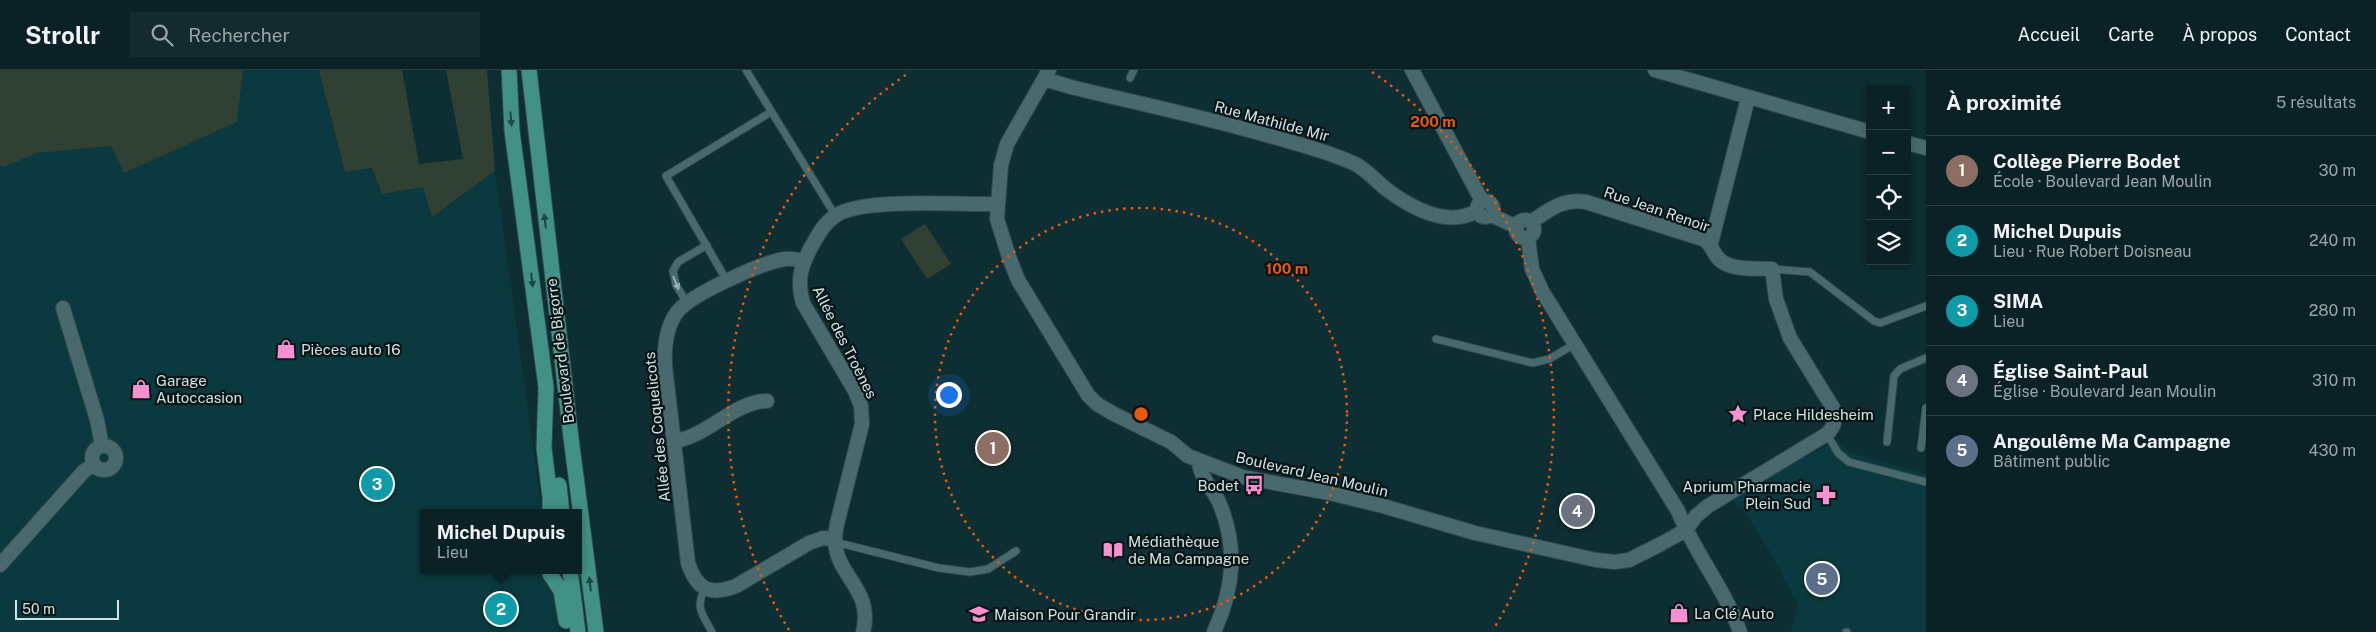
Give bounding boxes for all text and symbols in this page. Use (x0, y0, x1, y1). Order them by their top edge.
search box (130, 12, 480, 57)
text: Strollr (25, 21, 100, 49)
icon: search (148, 21, 176, 49)
text: Rechercher (188, 24, 290, 46)
text: Accueil (2018, 24, 2080, 45)
text: Carte (2108, 24, 2154, 45)
text: À propos (2182, 24, 2257, 45)
text: Contact (2285, 24, 2351, 45)
map controls (1866, 85, 1911, 265)
button: + (1866, 85, 1911, 130)
text: À proximité (1946, 90, 2062, 115)
text: 5 résultats (2276, 93, 2356, 112)
street label: Rue Mathilde Mir (1213, 97, 1332, 145)
one-way arrow (507, 111, 515, 127)
text: 200 m (1410, 113, 1456, 130)
button: − (1866, 130, 1911, 175)
text: Collège Pierre Bodet (1993, 150, 2180, 172)
text: 1 (1959, 161, 1965, 180)
text: 30 m (2319, 161, 2356, 180)
text: École · Boulevard Jean Moulin (1993, 172, 2212, 191)
button: locate (1866, 175, 1911, 220)
street label: Rue Jean Renoir (1602, 183, 1712, 235)
one-way arrow (541, 212, 549, 228)
button: layers (1866, 220, 1911, 265)
text: Michel Dupuis (1993, 220, 2122, 242)
text: 2 (1957, 231, 1967, 250)
text: 240 m (2309, 231, 2356, 250)
text: Lieu · Rue Robert Doisneau (1993, 242, 2192, 261)
text: 100 m (1266, 260, 1308, 277)
one-way arrow (528, 272, 536, 288)
one-way arrow (673, 276, 681, 290)
street label: Boulevard de Bigorre (543, 277, 577, 425)
street label: Allée des Troènes (809, 283, 881, 401)
text: SIMA (1993, 290, 2043, 312)
text: 3 (1957, 301, 1967, 320)
text: 280 m (2309, 301, 2356, 320)
text: Lieu (1993, 312, 2025, 331)
shop icon: Pièces auto 16 (275, 338, 297, 360)
place label: Pièces auto 16 (301, 341, 401, 358)
street label: Allée des Coquelicots (641, 351, 673, 503)
text: Église Saint-Paul (1993, 360, 2149, 382)
text: 4 (1957, 371, 1967, 390)
text: 310 m (2312, 371, 2356, 390)
place label: Garage Autoccasion (156, 372, 242, 406)
shop icon: Garage Autoccasion (130, 378, 152, 400)
your location (936, 382, 962, 408)
text: Église · Boulevard Jean Moulin (1993, 382, 2216, 401)
place icon: Place Hildesheim (1727, 403, 1749, 425)
centre of rings (1132, 405, 1150, 423)
place label: Place Hildesheim (1753, 406, 1874, 423)
pin: 1 (977, 429, 1009, 467)
text: Angoulême Ma Campagne (1993, 430, 2231, 452)
text: 5 (1957, 441, 1967, 460)
text: 430 m (2308, 441, 2356, 460)
street label: Boulevard Jean Moulin (1234, 448, 1390, 500)
text: Bâtiment public (1993, 452, 2110, 471)
pin: 3 (361, 465, 393, 503)
bus stop icon: Bodet (1243, 474, 1265, 496)
place label: Bodet (1197, 477, 1239, 494)
place label: Aprium Pharmacie Plein Sud (1683, 478, 1811, 512)
pharmacy icon: Aprium Pharmacie Plein Sud (1815, 484, 1837, 506)
pin: 4 (1561, 492, 1593, 530)
popup (420, 509, 582, 574)
text: Michel Dupuis (437, 521, 565, 543)
place label: Médiathèque de Ma Campagne (1128, 533, 1249, 567)
library icon: Médiathèque de Ma Campagne (1102, 539, 1124, 561)
text: Lieu (437, 543, 468, 562)
pin: 5 (1806, 560, 1838, 598)
one-way arrow (586, 575, 594, 591)
pin: 2 (485, 590, 517, 628)
scale bar (15, 597, 119, 620)
text: 50 m (22, 601, 55, 617)
shop icon: La Clé Auto (1668, 602, 1690, 624)
school or university icon: Maison Pour Grandir (968, 603, 990, 625)
place label: La Clé Auto (1694, 605, 1774, 622)
place label: Maison Pour Grandir (994, 606, 1136, 623)

